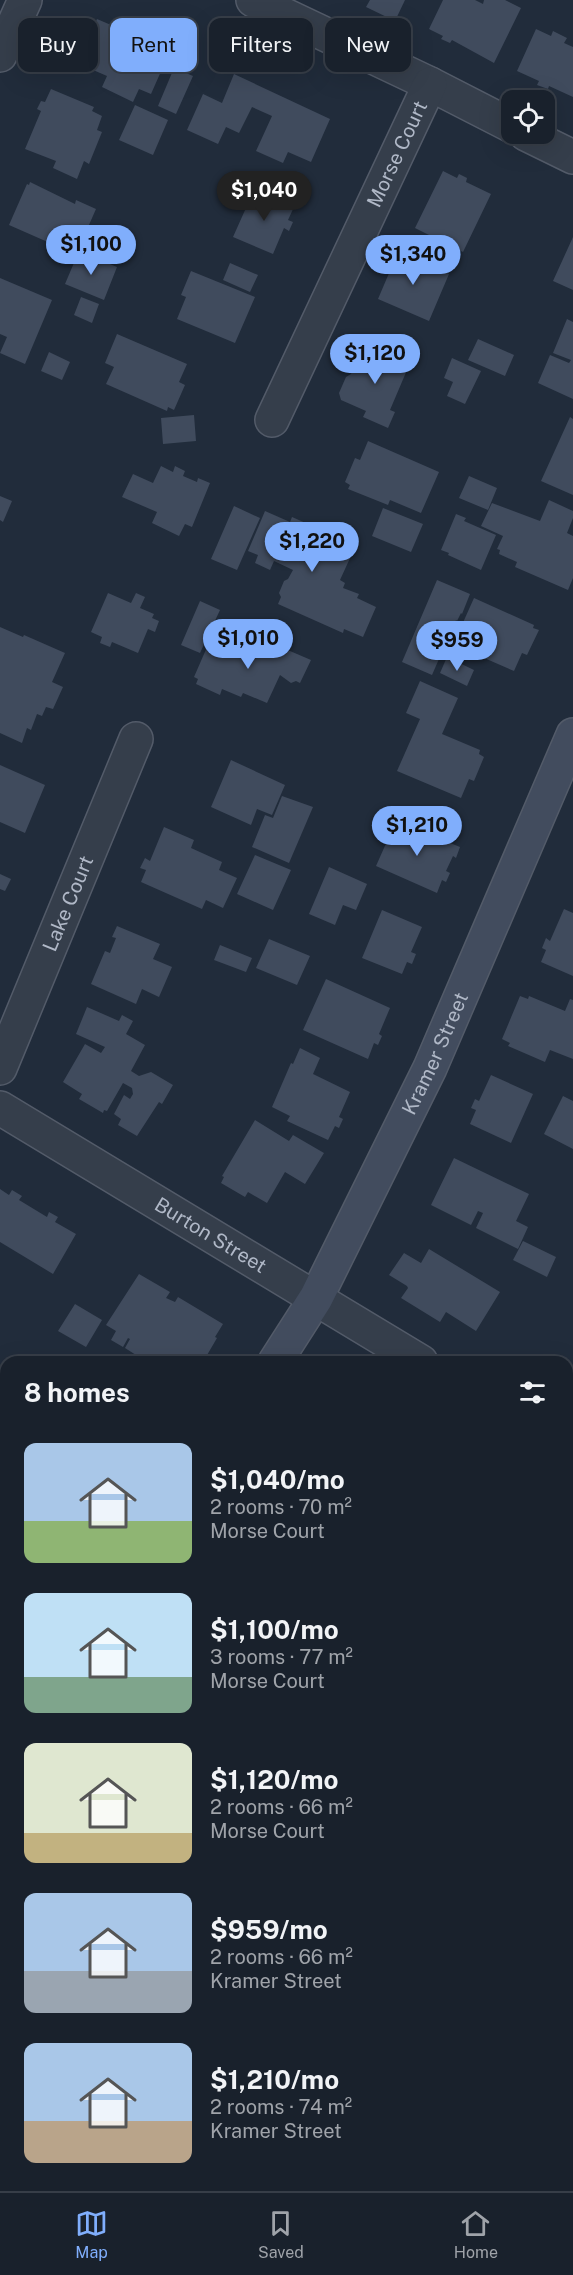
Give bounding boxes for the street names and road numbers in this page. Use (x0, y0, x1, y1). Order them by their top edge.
street label: Morse Court (362, 97, 432, 211)
street label: Lake Court (38, 852, 98, 955)
street label: Kramer Street (397, 989, 473, 1119)
street label: Burton Street (150, 1192, 271, 1278)

